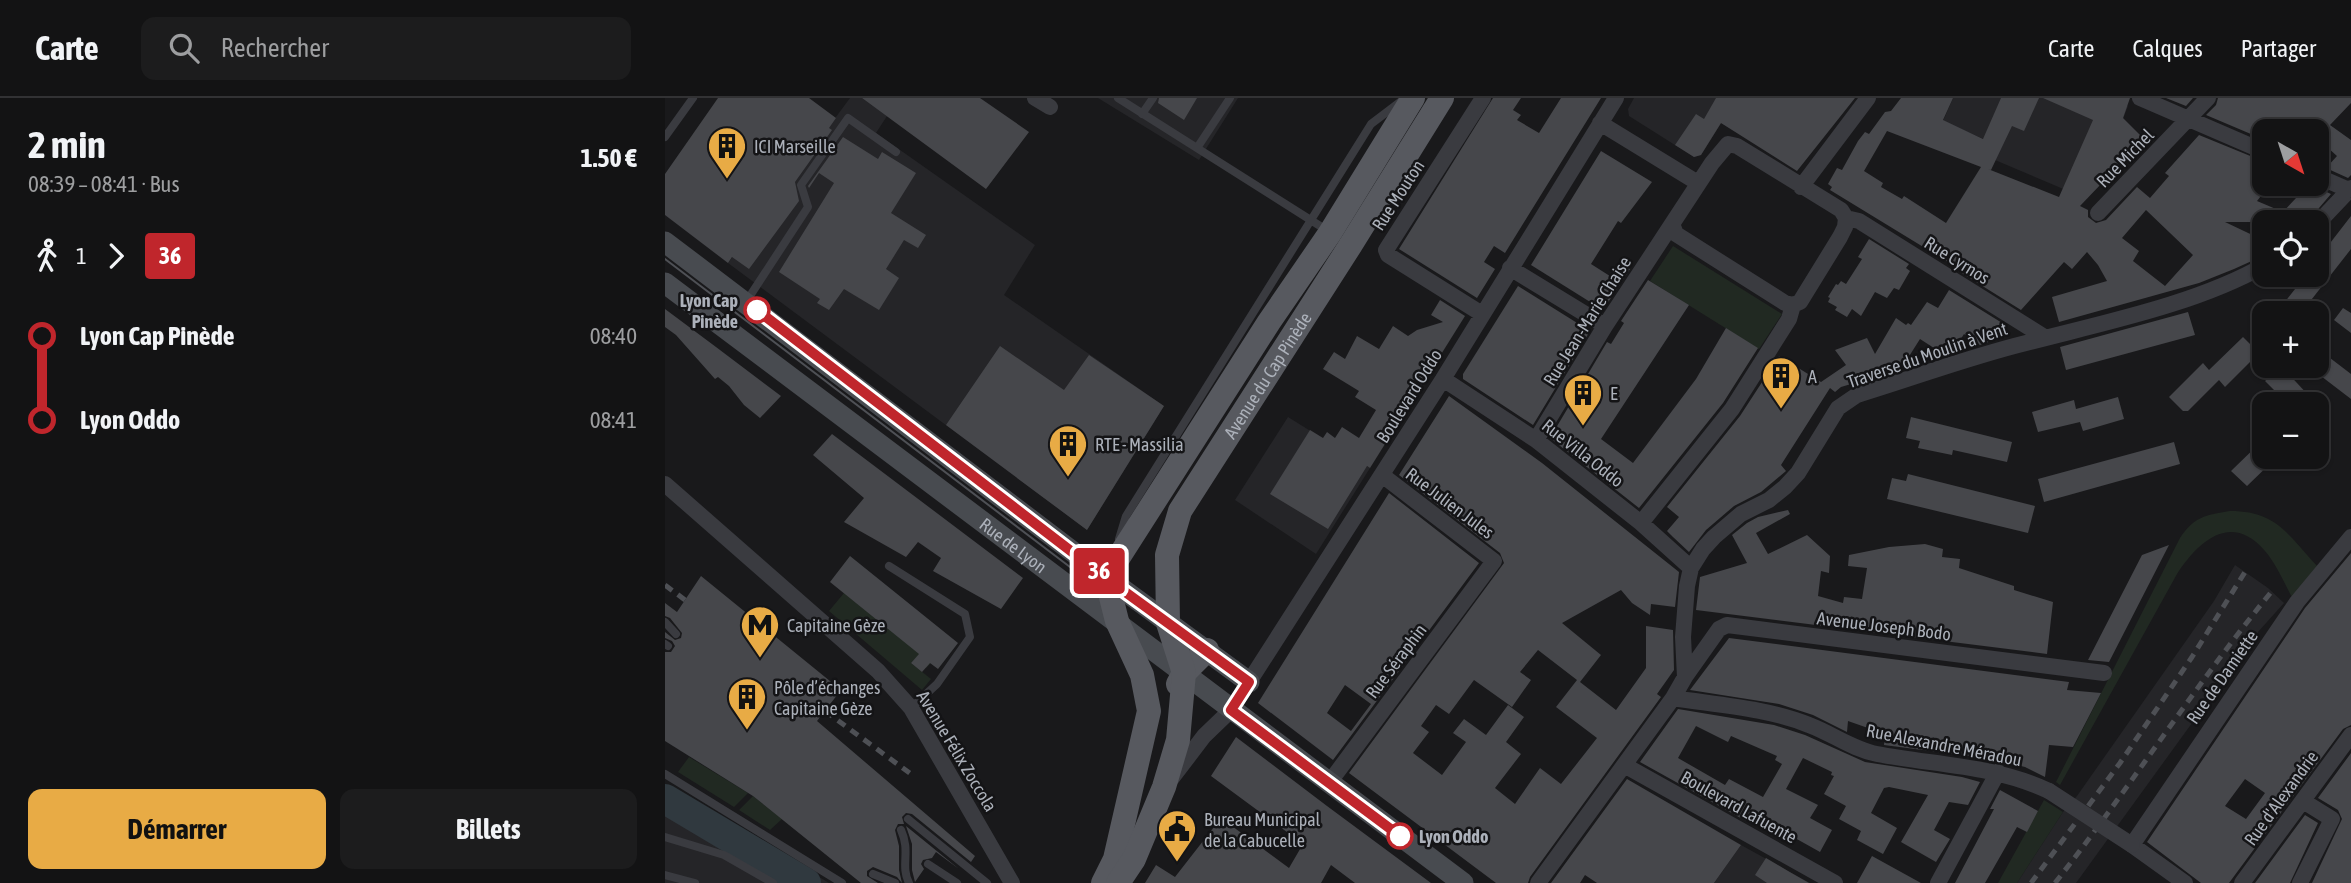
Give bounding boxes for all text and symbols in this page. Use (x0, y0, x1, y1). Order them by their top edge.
search box (141, 17, 631, 80)
text: Carte (35, 29, 99, 67)
icon: search (165, 29, 203, 67)
text: Rechercher (221, 33, 329, 63)
text: Carte (2048, 35, 2094, 62)
text: Calques (2132, 35, 2203, 62)
text: Partager (2241, 35, 2316, 62)
north arrow (2252, 119, 2329, 196)
map controls (2252, 119, 2329, 469)
text: 2 min (28, 123, 106, 166)
street label: Rue Michel (2092, 124, 2158, 192)
building icon: ICI Marseille (706, 125, 748, 180)
place label: ICI Marseille (754, 136, 836, 157)
text: 1.50 € (580, 143, 637, 173)
street label: Rue Mouton (1367, 156, 1429, 234)
text: 08:39 – 08:41 · Bus (28, 171, 180, 197)
button: locate (2252, 210, 2329, 287)
street label: Rue Cyrnos (1921, 232, 1993, 288)
icon: walk (28, 237, 66, 275)
icon: forward (97, 237, 135, 275)
text: 36 (159, 242, 181, 269)
text: 1 (76, 243, 87, 269)
street label: Rue Jean-Marie Chaise (1539, 253, 1635, 389)
place label: Lyon Cap Pinède (680, 290, 738, 332)
marker: Lyon Cap Pinède (744, 297, 770, 323)
button: + (2252, 301, 2329, 378)
street label: Avenue du Cap Pinède (1219, 308, 1315, 442)
street label: Traverse du Moulin à Vent (1844, 318, 2010, 392)
text: Lyon Cap Pinède (80, 321, 235, 351)
text: 08:40 (590, 323, 637, 349)
street label: Boulevard Oddo (1372, 345, 1446, 447)
building icon: A (1760, 355, 1802, 410)
place label: A (1808, 366, 1817, 387)
building icon: E (1562, 372, 1604, 427)
place label: E (1610, 383, 1618, 404)
button: − (2252, 392, 2329, 469)
text: Lyon Oddo (80, 405, 180, 435)
text: 08:41 (590, 407, 637, 433)
street label: Rue Villa Oddo (1538, 415, 1628, 491)
building icon: RTE - Massilia (1047, 423, 1089, 478)
place label: RTE - Massilia (1095, 434, 1184, 455)
street label: Rue Julien Jules (1402, 463, 1498, 543)
street label: Rue de Lyon (976, 513, 1051, 577)
line badge: 36 (1067, 548, 1131, 594)
text: 36 (1088, 557, 1110, 584)
metro station icon: Capitaine Gèze (739, 604, 781, 659)
street label: Avenue Joseph Bodo (1816, 607, 1952, 645)
place label: Capitaine Gèze (787, 615, 885, 636)
street label: Rue Séraphin (1361, 620, 1431, 702)
street label: Rue de Damiette (2182, 626, 2262, 728)
building icon: Pôle d’échanges Capitaine Gèze (726, 676, 768, 731)
place label: Pôle d’échanges Capitaine Gèze (774, 677, 880, 719)
street label: Avenue Félix Zoccola (913, 687, 1001, 815)
street label: Rue Alexandre Méradou (1865, 720, 2023, 770)
street label: Rue d'Alexandrie (2240, 747, 2322, 849)
street label: Boulevard Lafuente (1677, 766, 1801, 848)
button: Démarrer (28, 789, 326, 869)
button: Billets (340, 789, 637, 869)
public building icon: Bureau Municipal de la Cabucelle (1156, 808, 1198, 863)
place label: Bureau Municipal de la Cabucelle (1204, 809, 1321, 851)
marker: Lyon Oddo (1387, 823, 1413, 849)
place label: Lyon Oddo (1419, 826, 1488, 847)

